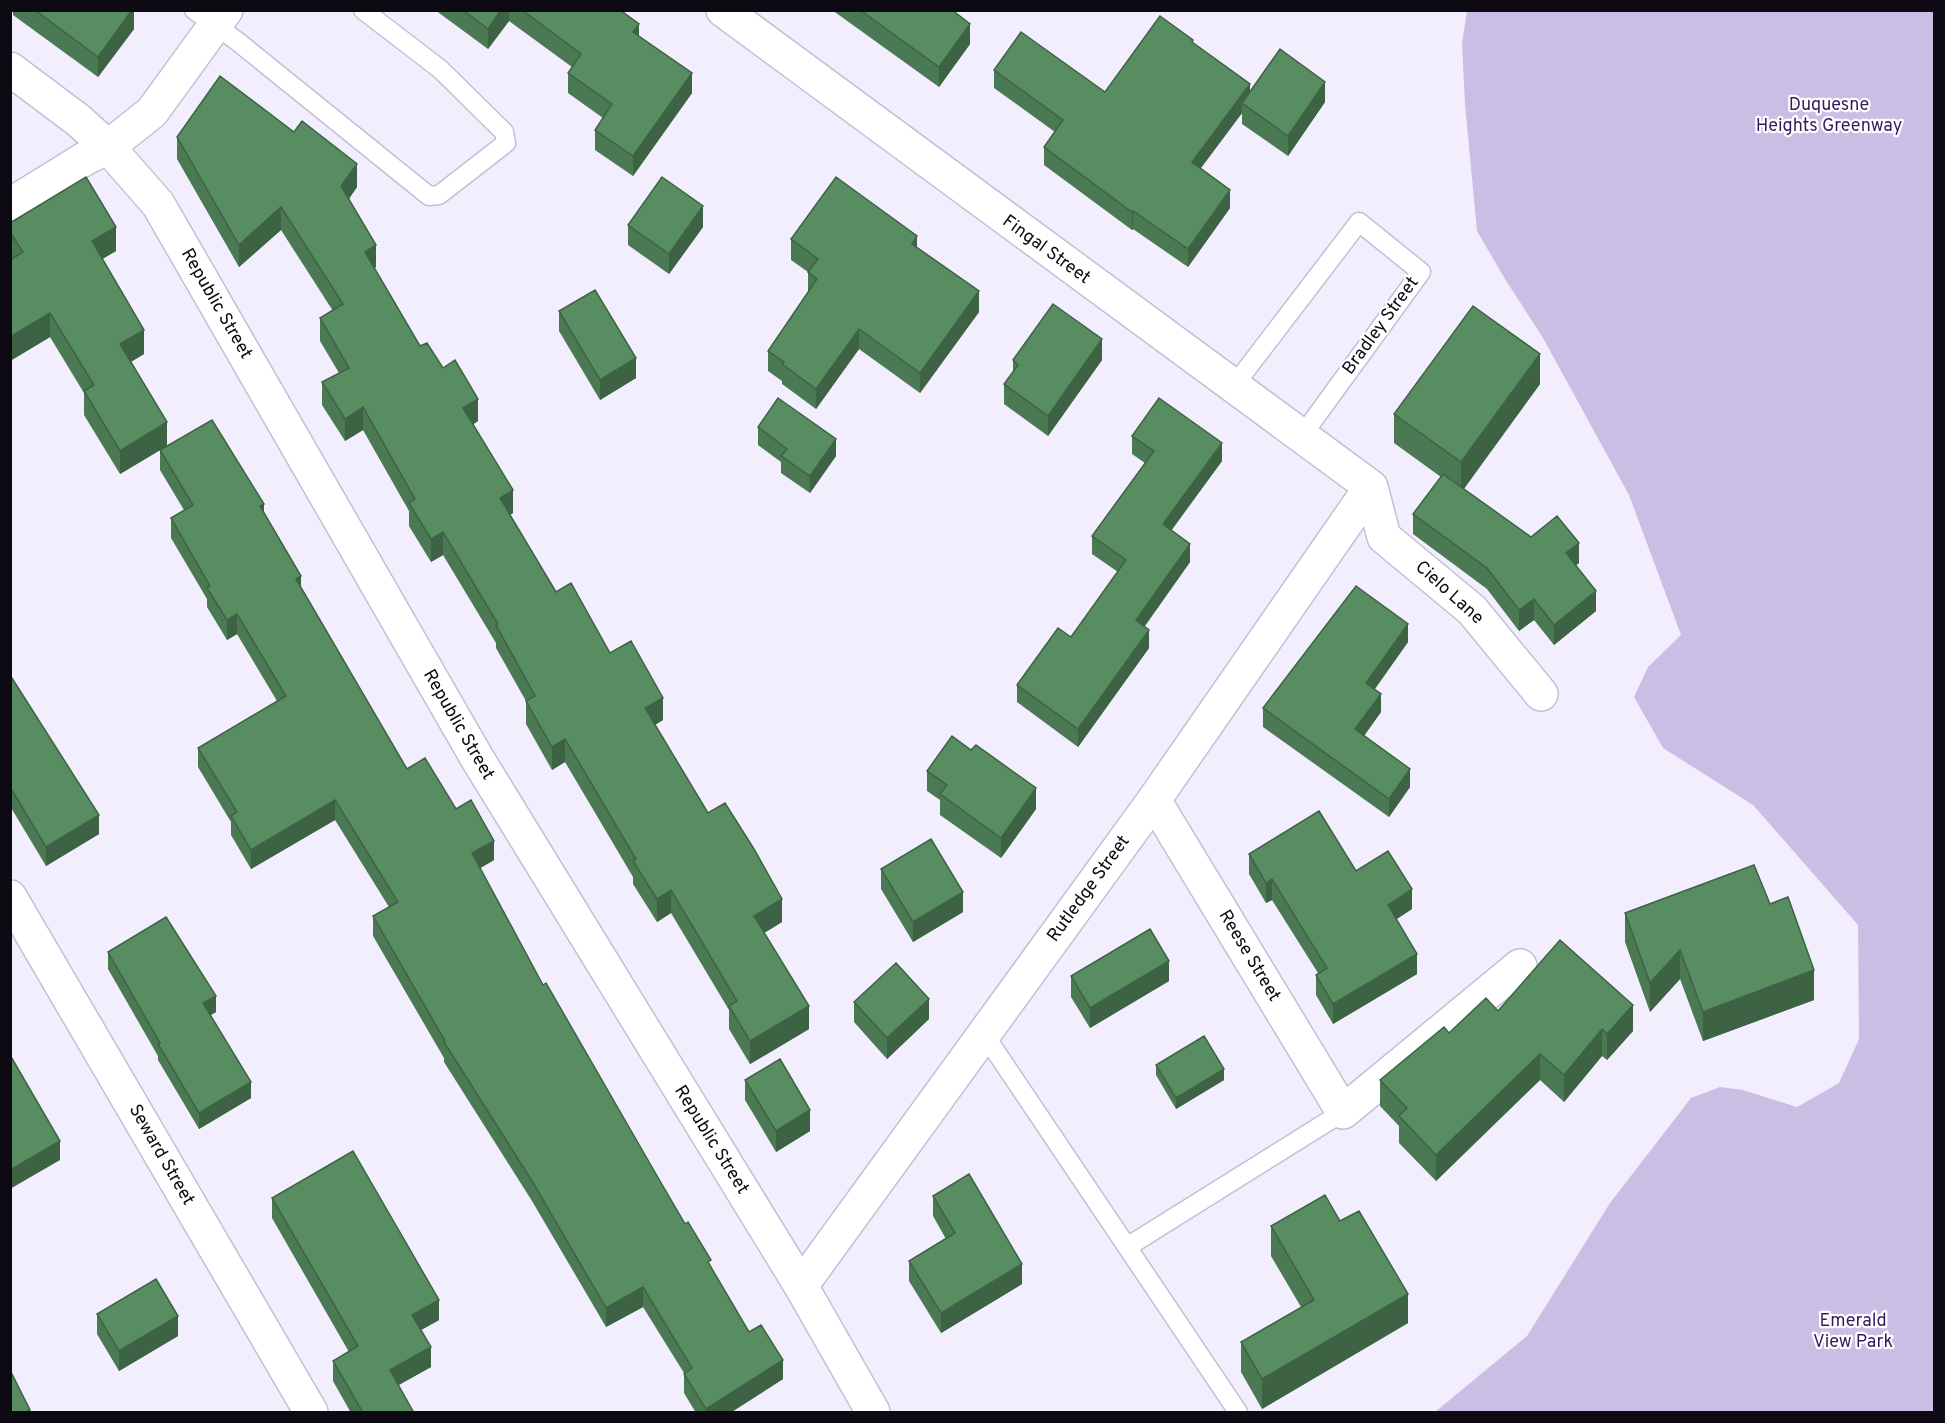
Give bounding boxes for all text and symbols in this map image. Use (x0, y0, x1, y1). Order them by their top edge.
park label: Duquesne Heights Greenway (1756, 94, 1902, 138)
street label: Fingal Street (997, 210, 1095, 290)
street label: Republic Street (175, 245, 257, 363)
street label: Bradley Street (1338, 272, 1424, 380)
street label: Cielo Lane (1410, 556, 1488, 630)
street label: Republic Street (417, 666, 499, 784)
street label: Rutledge Street (1042, 831, 1136, 947)
street label: Reese Street (1213, 906, 1285, 1006)
street label: Republic Street (668, 1081, 754, 1199)
street label: Seward Street (123, 1100, 199, 1210)
park label: Emerald View Park (1813, 1310, 1893, 1354)

